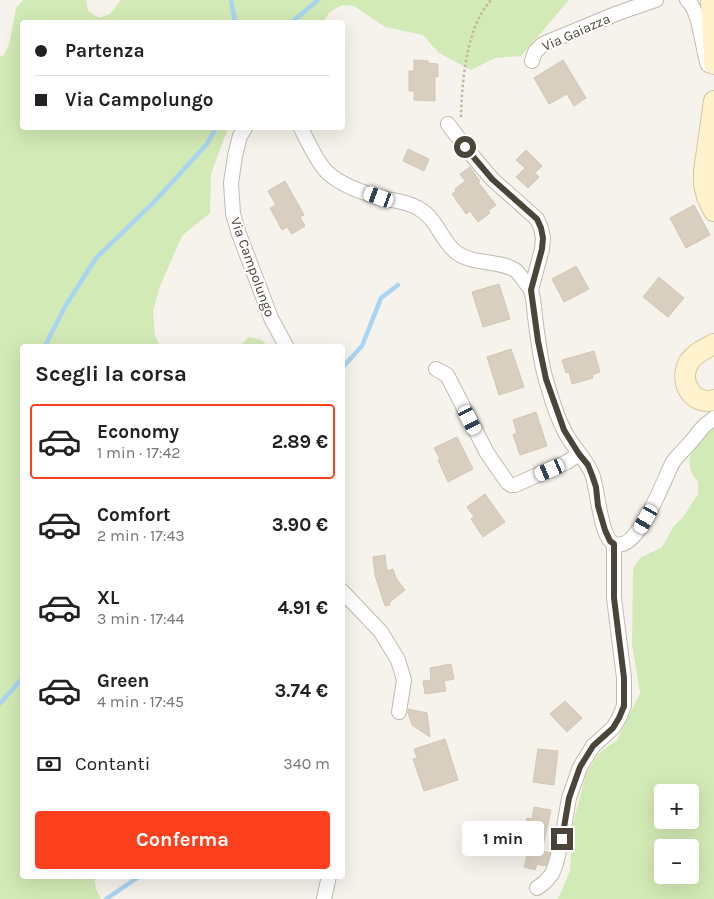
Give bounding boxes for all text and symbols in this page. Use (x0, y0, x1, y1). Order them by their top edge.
street label: Via Gaiazza (540, 10, 613, 55)
text: Partenza (65, 40, 145, 62)
text: Via Campolungo (65, 89, 213, 111)
route start (454, 136, 476, 158)
car (362, 185, 395, 209)
street label: Via Campolungo (227, 215, 278, 319)
text: Scegli la corsa (35, 361, 187, 387)
car (456, 403, 483, 437)
icon: car (37, 419, 82, 464)
text: Economy (97, 421, 179, 443)
text: 2.89 € (272, 431, 328, 453)
text: 1 min · 17:42 (97, 443, 181, 462)
car (533, 457, 566, 483)
icon: car (37, 502, 82, 547)
car (632, 502, 659, 536)
text: Comfort (97, 504, 171, 526)
text: 3.90 € (272, 514, 328, 536)
text: 2 min · 17:43 (97, 526, 185, 545)
icon: car (37, 585, 82, 630)
text: XL (97, 587, 119, 609)
text: 4.91 € (277, 597, 328, 619)
text: 3 min · 17:44 (97, 609, 184, 628)
icon: car (37, 668, 82, 713)
text: Green (97, 670, 149, 692)
text: 3.74 € (274, 680, 328, 702)
text: 4 min · 17:45 (97, 692, 184, 711)
icon: cash (35, 750, 63, 778)
text: Contanti (75, 753, 150, 775)
text: 340 m (283, 754, 330, 773)
map controls (654, 784, 699, 884)
button: + (654, 784, 699, 829)
button: Conferma (35, 811, 330, 869)
callout: 1 min (462, 822, 544, 856)
route end (551, 828, 573, 850)
text: 1 min (483, 829, 523, 848)
button: − (654, 839, 699, 884)

